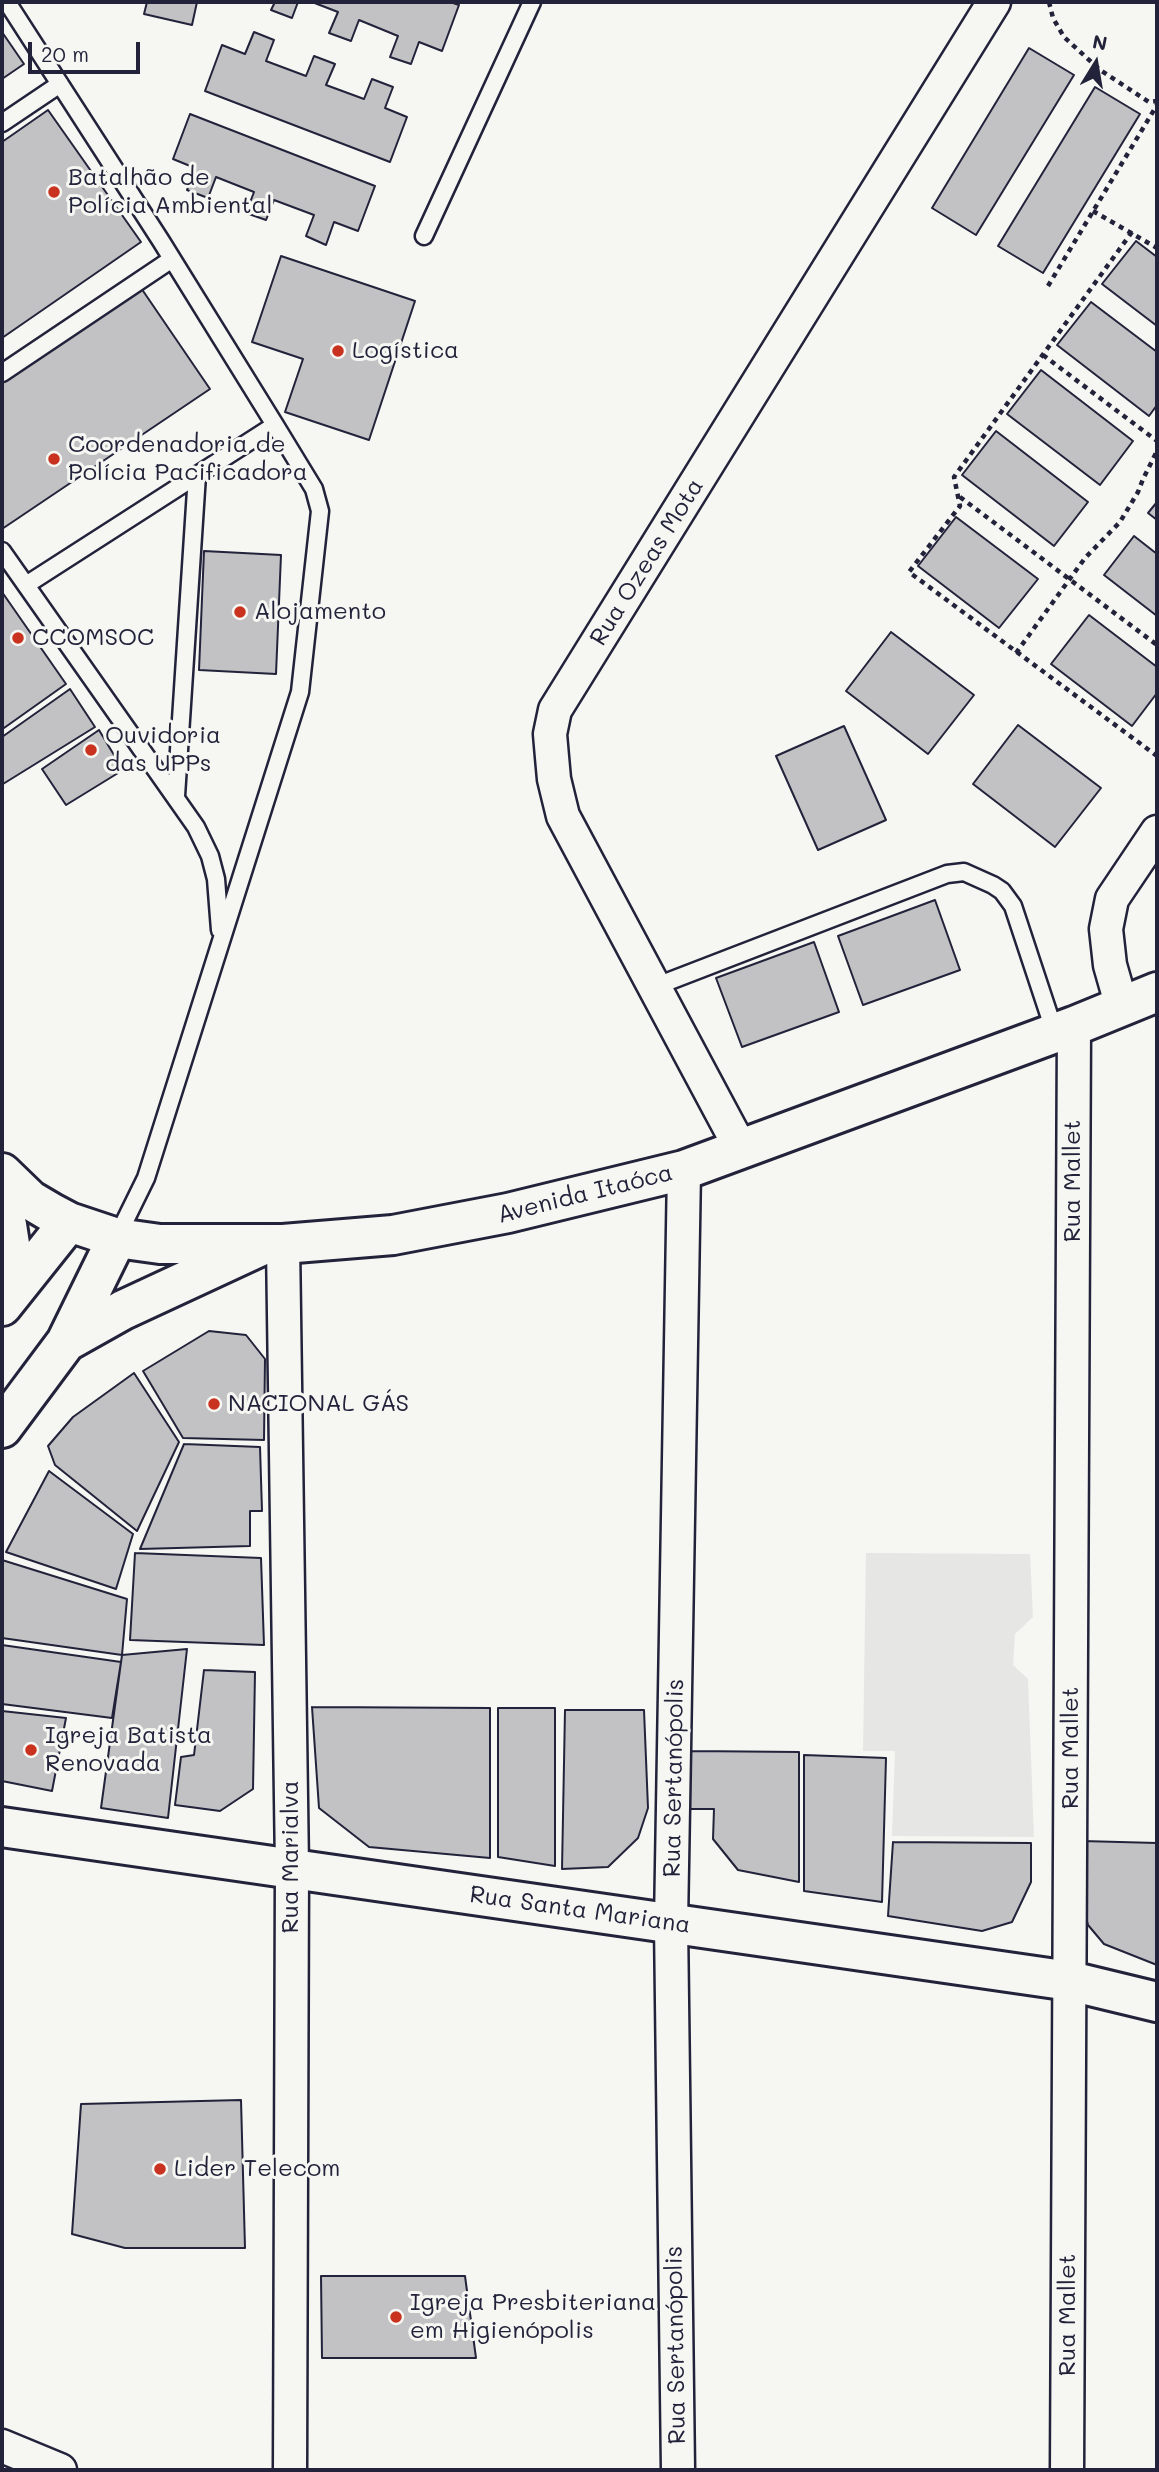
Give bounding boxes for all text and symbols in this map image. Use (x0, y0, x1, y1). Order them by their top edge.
scale bar (32, 28, 144, 72)
north arrow (1061, 28, 1131, 98)
text: N (1091, 28, 1110, 56)
text: 20 m (41, 40, 89, 67)
place label: Batalhão de Polícia Ambiental (68, 164, 273, 220)
marker: Batalhão de Polícia Ambiental (46, 184, 62, 200)
place label: Logística (352, 337, 459, 365)
marker: Logística (330, 343, 346, 359)
place label: Coordenadoria de Polícia Pacificadora (68, 431, 308, 487)
marker: Coordenadoria de Polícia Pacificadora (46, 451, 62, 467)
street label: Rua Ozeas Mota (584, 473, 710, 651)
place label: Alojamento (254, 598, 386, 626)
marker: Alojamento (232, 604, 248, 620)
place label: CCOMSOC (32, 624, 154, 652)
marker: CCOMSOC (10, 630, 26, 646)
place label: Ouvidoria das UPPs (105, 722, 221, 778)
marker: Ouvidoria das UPPs (83, 742, 99, 758)
street label: Rua Mallet (1059, 1120, 1087, 1242)
street label: Avenida Itaóca (494, 1158, 676, 1230)
place label: NACIONAL GÁS (228, 1390, 409, 1418)
marker: NACIONAL GÁS (206, 1396, 222, 1412)
street label: Rua Sertanópolis (658, 1678, 690, 1878)
street label: Rua Mallet (1057, 1687, 1085, 1809)
place label: Igreja Batista Renovada (45, 1722, 212, 1778)
marker: Igreja Batista Renovada (23, 1742, 39, 1758)
street label: Rua Marialva (277, 1780, 305, 1934)
street label: Rua Santa Mariana (468, 1880, 692, 1940)
place label: Lider Telecom (174, 2155, 340, 2183)
marker: Lider Telecom (152, 2161, 168, 2177)
street label: Rua Sertanópolis (660, 2245, 692, 2445)
street label: Rua Mallet (1054, 2254, 1082, 2376)
place label: Igreja Presbiteriana em Higienópolis (410, 2289, 656, 2345)
marker: Igreja Presbiteriana em Higienópolis (388, 2309, 404, 2325)

